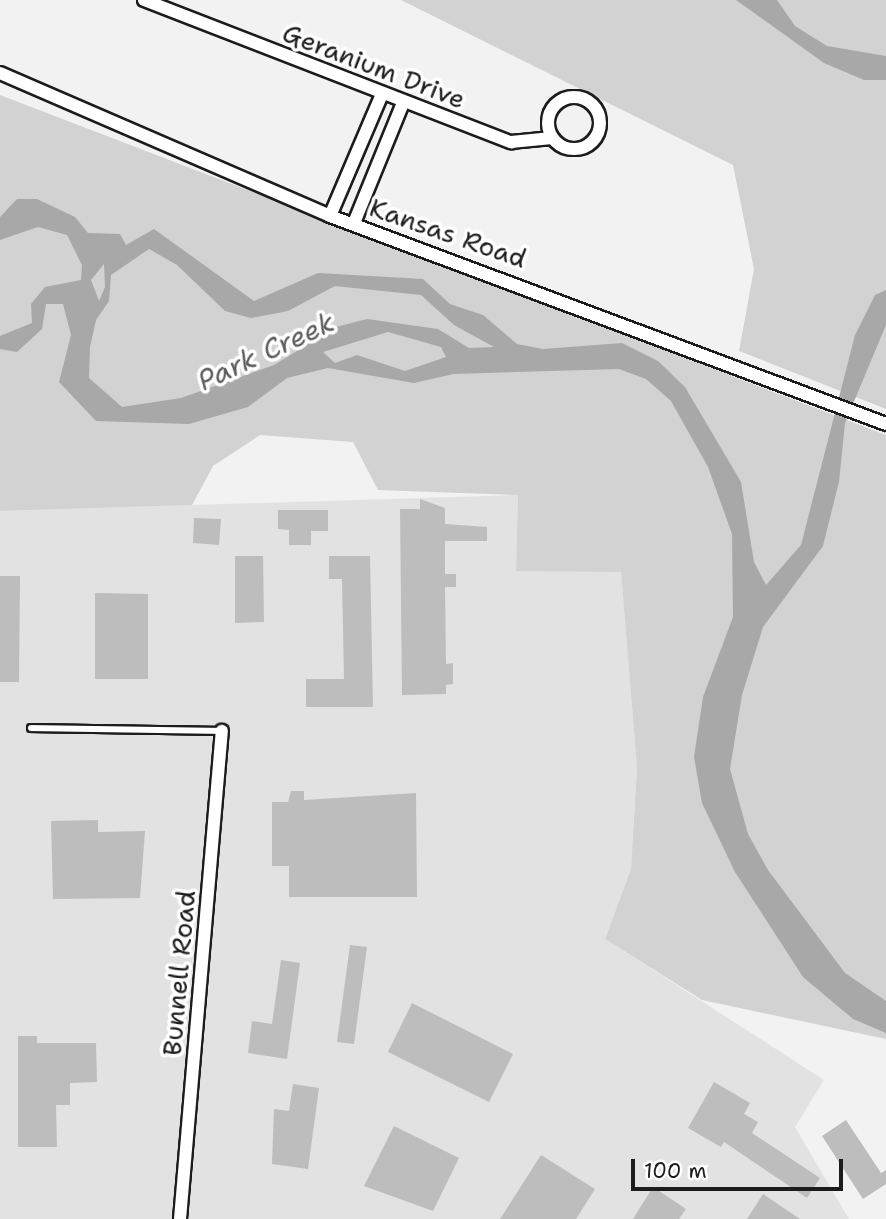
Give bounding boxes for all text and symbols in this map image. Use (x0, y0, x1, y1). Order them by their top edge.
street label: Geranium Drive (278, 17, 470, 115)
street label: Kansas Road (366, 192, 530, 274)
water label: Park Creek (192, 305, 340, 397)
street label: Bunnell Road (156, 889, 202, 1057)
scale bar (634, 1146, 846, 1190)
text: 100 m (644, 1157, 707, 1185)

